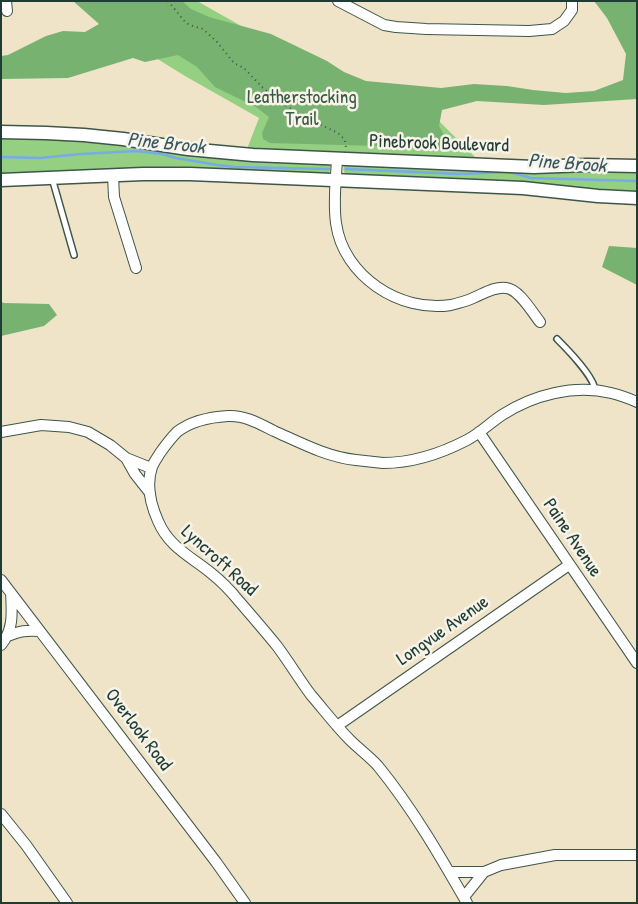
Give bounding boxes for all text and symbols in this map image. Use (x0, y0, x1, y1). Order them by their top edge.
park label: Leatherstocking Trail (247, 87, 357, 131)
water label: Pine Brook (126, 128, 206, 160)
street label: Pinebrook Boulevard (369, 130, 509, 158)
water label: Pine Brook (527, 149, 607, 179)
street label: Paine Avenue (538, 495, 606, 581)
street label: Lyncroft Road (176, 521, 262, 601)
street label: Longvue Avenue (393, 591, 493, 671)
street label: Overlook Road (100, 684, 176, 776)

